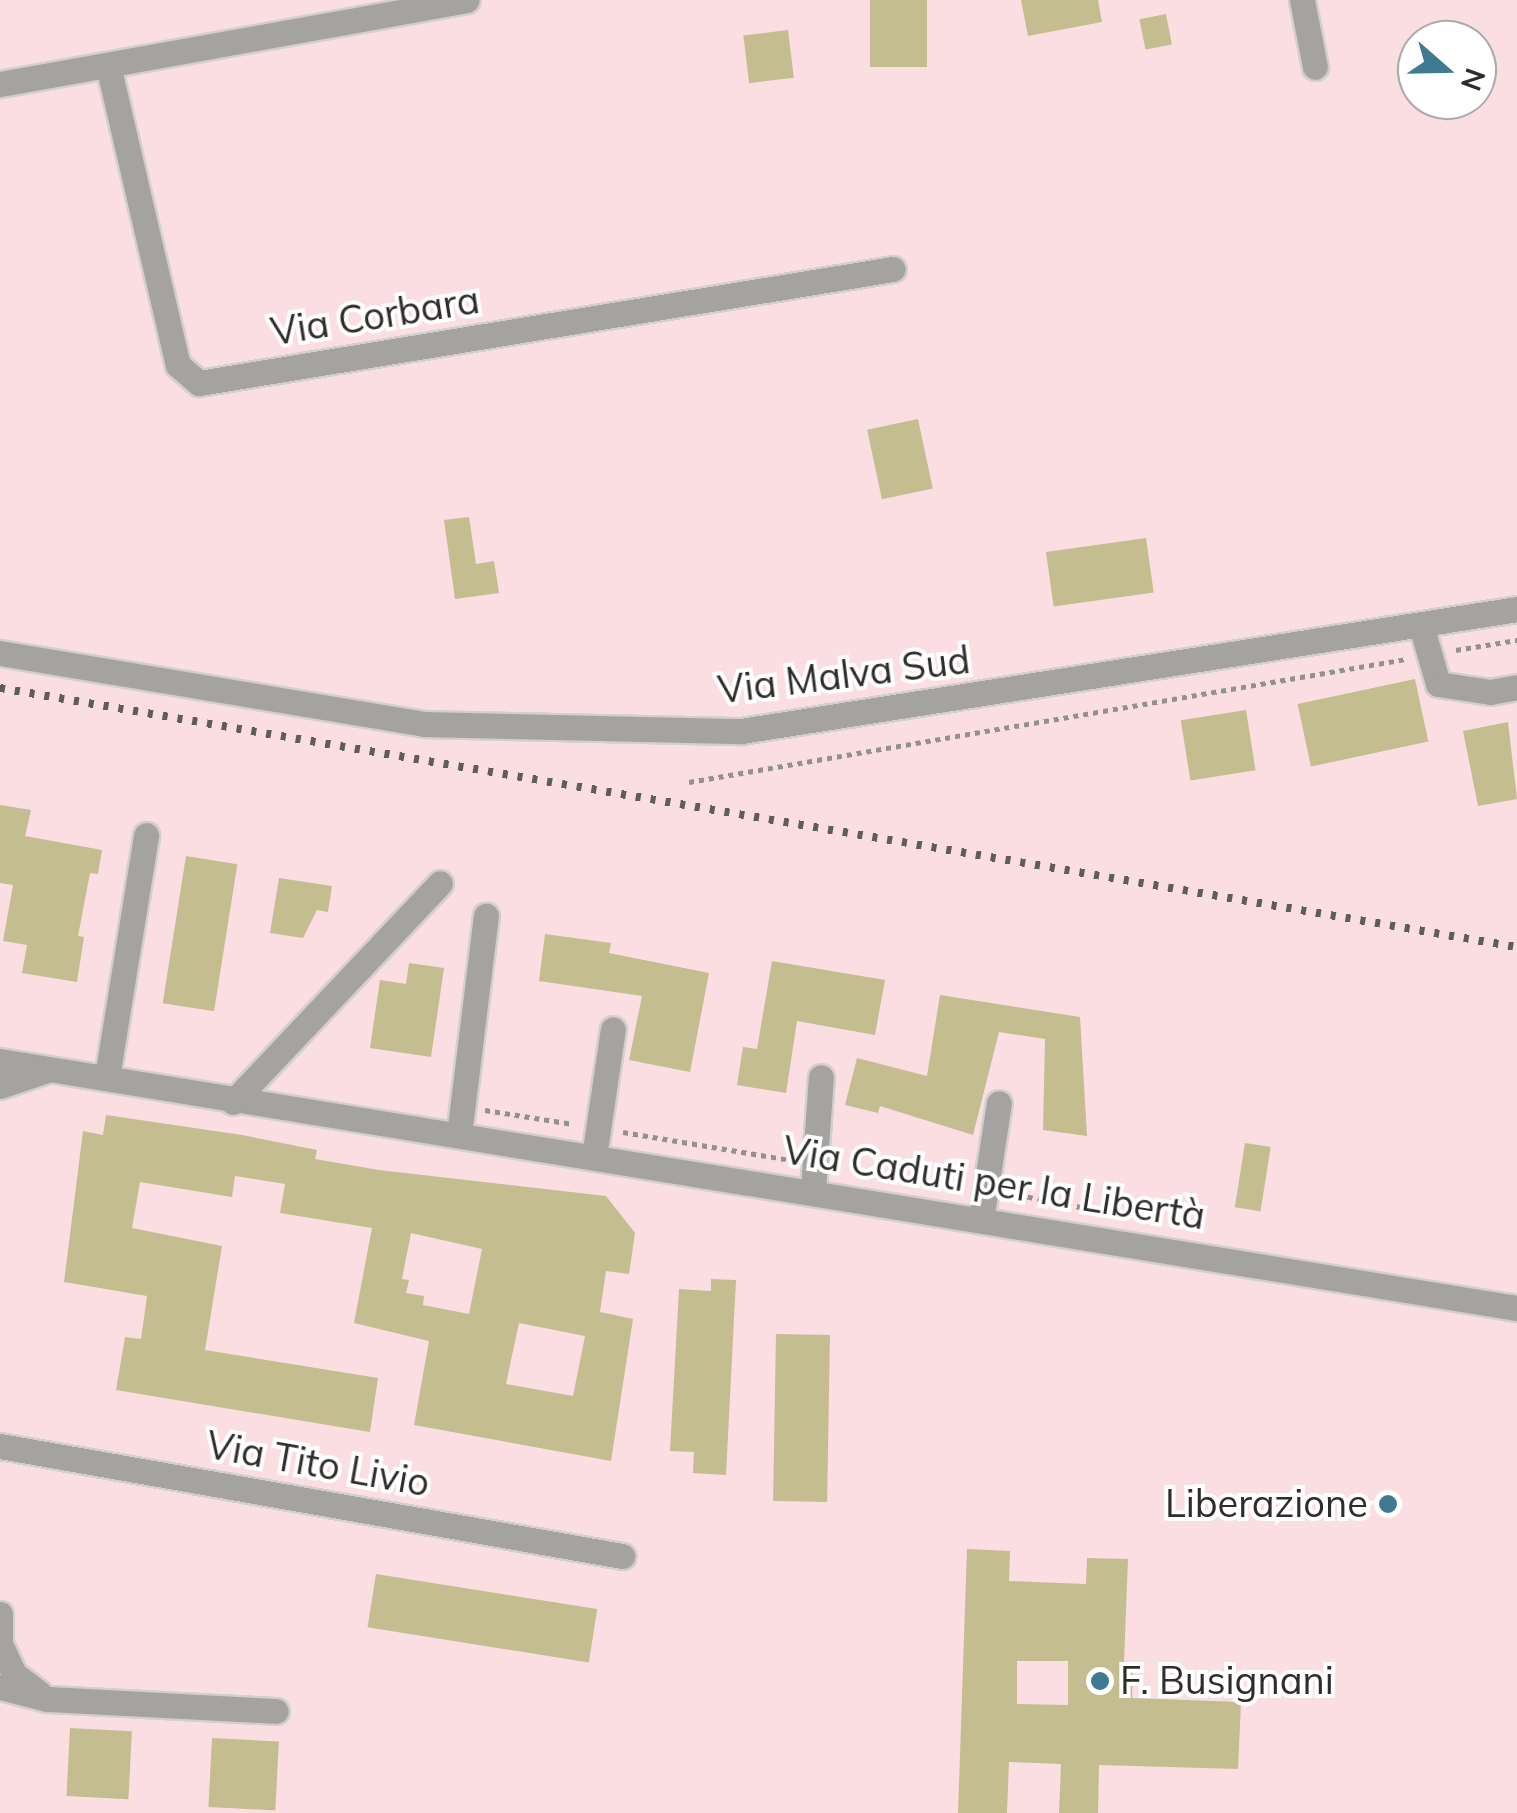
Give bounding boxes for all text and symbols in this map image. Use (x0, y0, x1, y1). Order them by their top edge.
north arrow (1397, 20, 1497, 120)
text: N (1454, 64, 1494, 96)
street label: Via Corbara (268, 277, 482, 355)
street label: Via Malva Sud (715, 637, 973, 713)
street label: Via Caduti per la Libertà (780, 1127, 1208, 1239)
street label: Via Tito Livio (203, 1422, 433, 1506)
place label: Liberazione (1165, 1481, 1368, 1527)
marker: Liberazione (1377, 1493, 1399, 1515)
place label: F. Busignani (1120, 1658, 1334, 1704)
marker: F. Busignani (1089, 1670, 1111, 1692)

